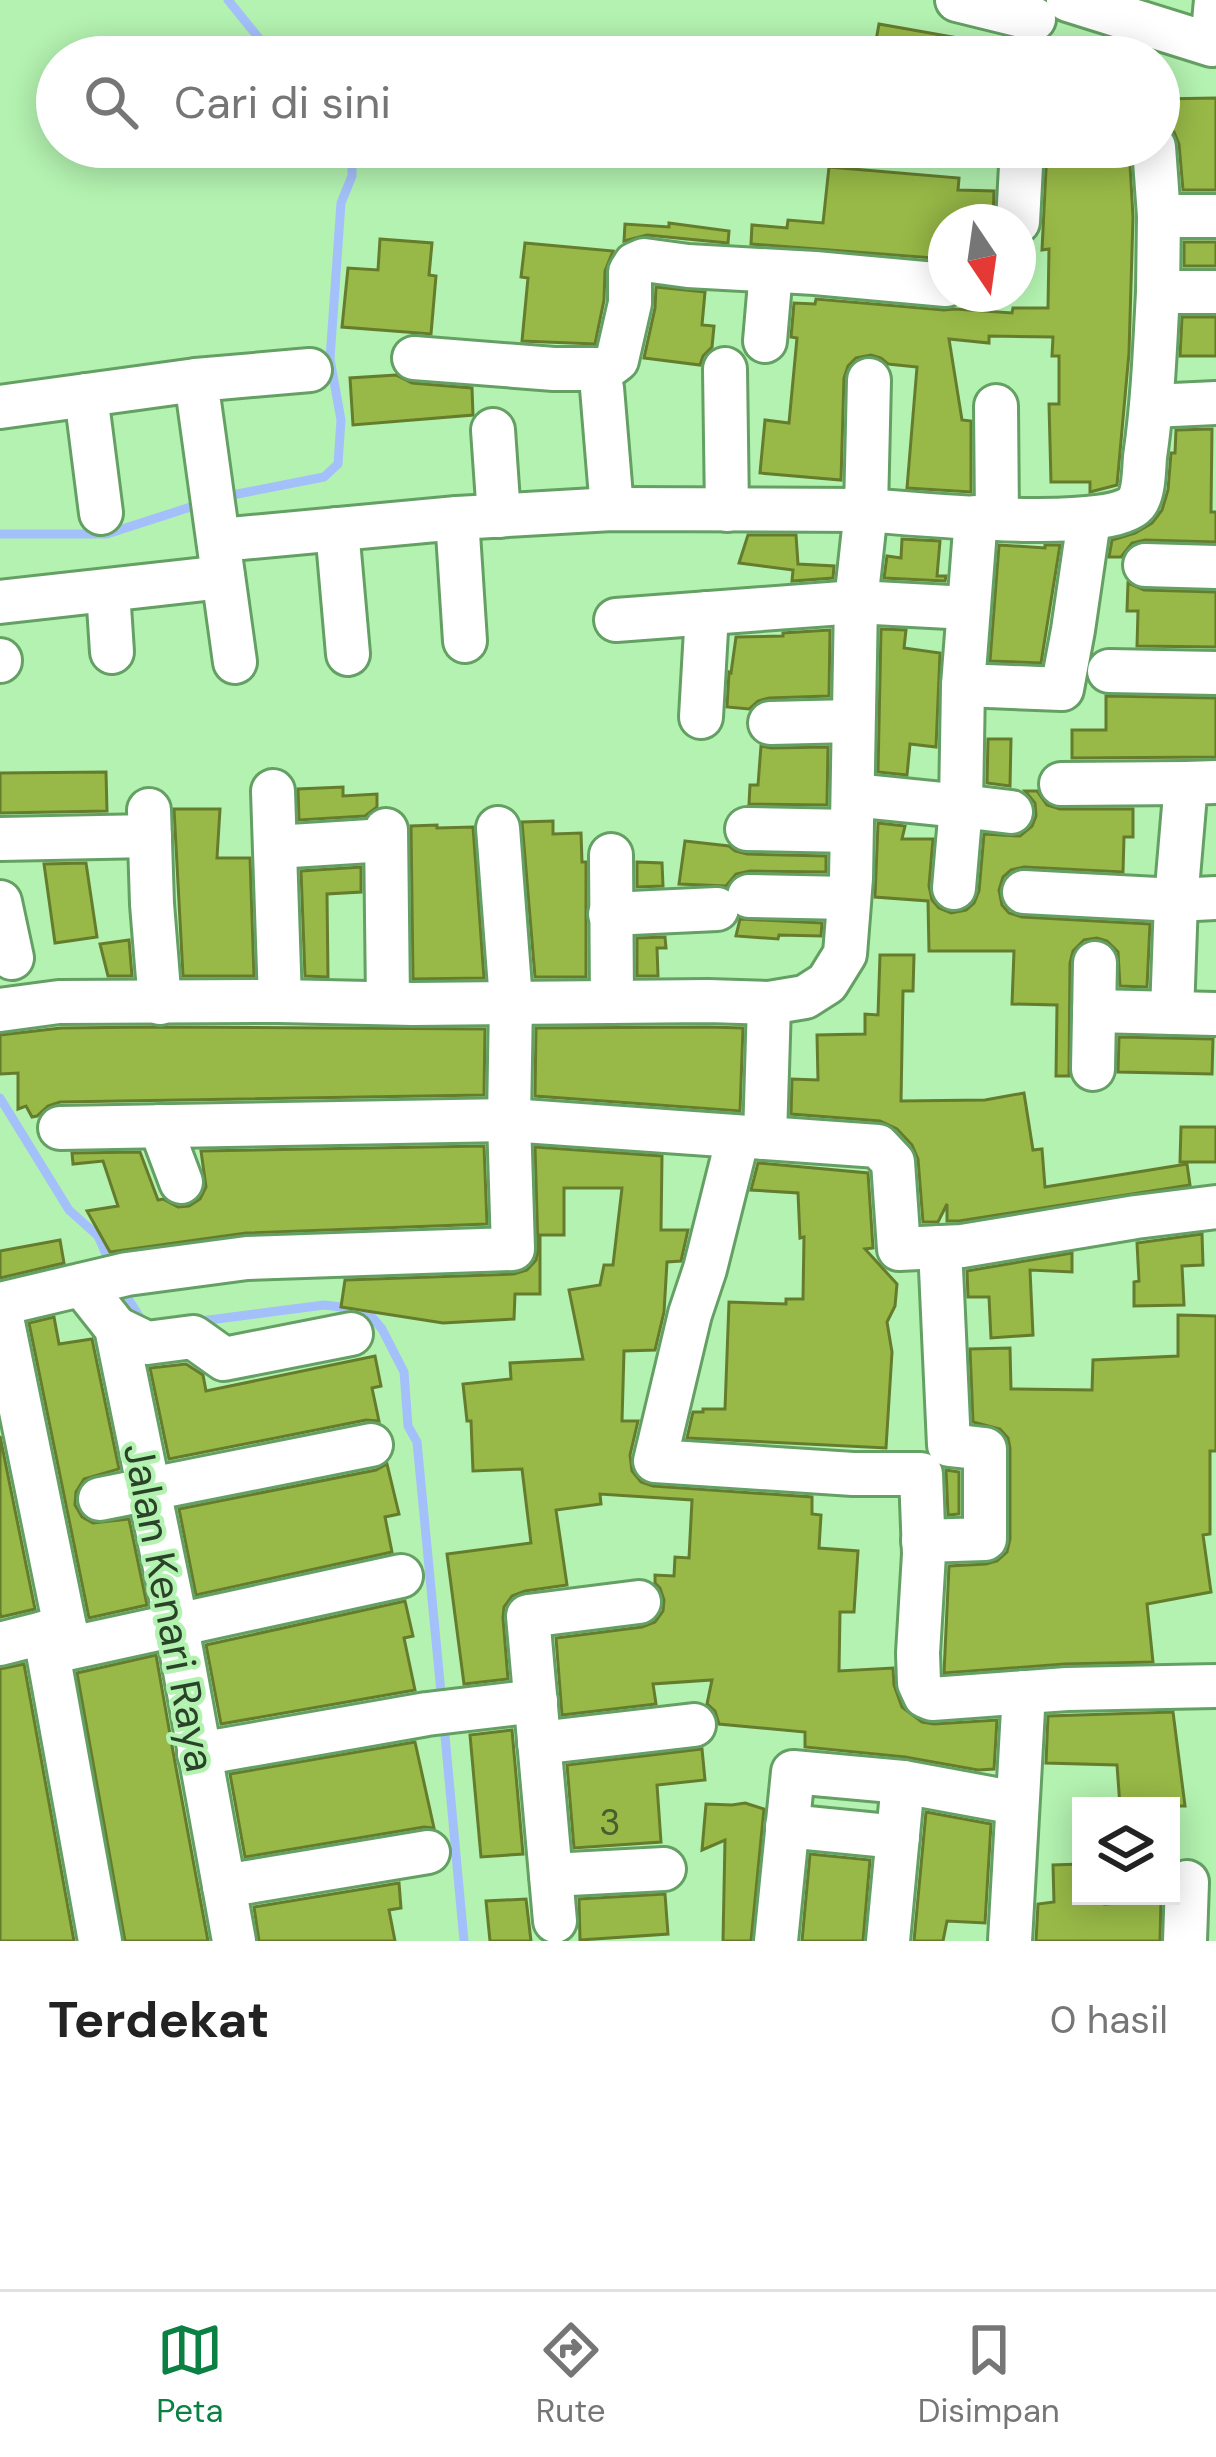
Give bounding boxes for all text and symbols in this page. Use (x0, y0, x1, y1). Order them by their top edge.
search box (36, 36, 1180, 168)
icon: search (78, 69, 144, 135)
text: Cari di sini (174, 73, 391, 132)
north arrow (928, 204, 1036, 312)
street label: Jalan Kenari Raya (111, 1438, 228, 1776)
map controls (1072, 1797, 1180, 1905)
button: layers (1072, 1797, 1180, 1905)
house number: 3 (599, 1799, 621, 1846)
text: Terdekat (48, 1986, 269, 2053)
text: 0 hasil (1050, 1994, 1168, 2045)
tab: Peta (156, 2317, 223, 2432)
tab: Rute (536, 2317, 605, 2432)
tab: Disimpan (918, 2317, 1060, 2432)

